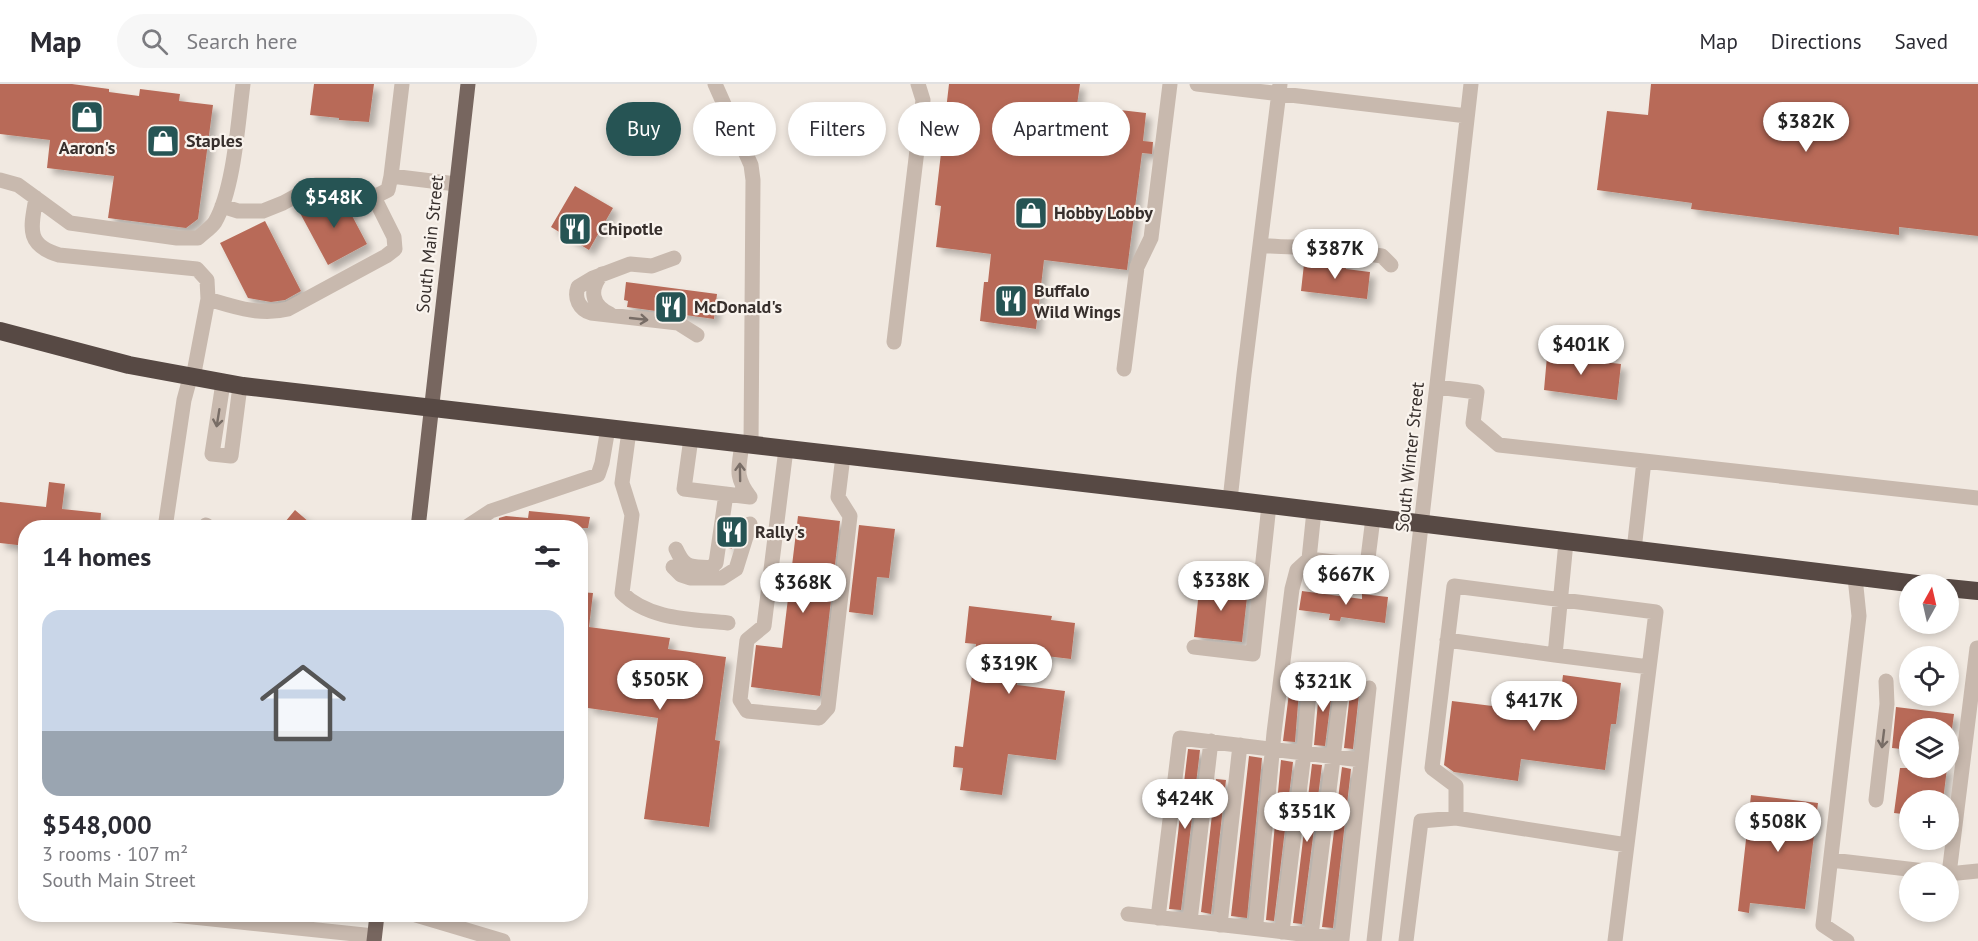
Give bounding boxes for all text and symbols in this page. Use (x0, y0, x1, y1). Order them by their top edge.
search box (117, 14, 537, 68)
text: Map (30, 23, 81, 60)
icon: search (138, 25, 171, 58)
text: Search here (186, 27, 297, 55)
text: Map (1699, 28, 1738, 55)
text: Directions (1771, 28, 1862, 55)
text: Saved (1895, 28, 1948, 55)
shop icon: Aaron's (69, 99, 105, 135)
chip: Buy (606, 102, 681, 156)
chip: Rent (693, 102, 776, 156)
chip: Filters (788, 102, 886, 156)
chip: New (898, 102, 980, 156)
chip: Apartment (992, 102, 1130, 156)
pin: $382K (1764, 102, 1848, 153)
text: $382K (1777, 108, 1835, 134)
shop icon: Staples (145, 123, 181, 159)
place label: Staples (186, 129, 243, 152)
place label: Aaron's (59, 136, 116, 159)
street label: South Main Street (411, 174, 448, 314)
pin: $548K (292, 178, 376, 229)
text: $548K (305, 184, 363, 210)
shop icon: Hobby Lobby (1013, 195, 1049, 231)
place label: Hobby Lobby (1054, 201, 1153, 224)
restaurant icon: Chipotle (557, 211, 593, 247)
place label: Chipotle (598, 217, 663, 240)
pin: $387K (1293, 229, 1377, 280)
text: $387K (1306, 235, 1364, 261)
place label: Buffalo Wild Wings (1034, 279, 1121, 323)
restaurant icon: Buffalo Wild Wings (993, 283, 1029, 319)
restaurant icon: McDonald's (653, 289, 689, 325)
place label: McDonald's (694, 295, 782, 318)
one-way arrow (629, 314, 649, 325)
pin: $401K (1539, 325, 1623, 376)
text: $401K (1552, 331, 1610, 357)
street label: South Winter Street (1390, 381, 1429, 533)
one-way arrow (212, 408, 223, 428)
one-way arrow (734, 462, 746, 482)
restaurant icon: Rally's (714, 514, 750, 550)
place label: Rally's (755, 520, 805, 543)
text: 14 homes (42, 540, 151, 573)
icon: filters (531, 540, 564, 573)
pin: $667K (1304, 555, 1388, 606)
pin: $338K (1179, 561, 1263, 612)
text: $667K (1317, 561, 1375, 587)
pin: $368K (761, 563, 845, 614)
text: $338K (1192, 567, 1250, 593)
text: $368K (774, 569, 832, 595)
north arrow (1899, 574, 1959, 634)
map controls (1899, 574, 1959, 922)
pin: $319K (967, 644, 1051, 695)
button: locate (1899, 646, 1959, 706)
icon: home (249, 649, 357, 757)
text: $319K (980, 650, 1038, 676)
pin: $505K (618, 660, 702, 711)
pin: $321K (1281, 662, 1365, 713)
text: $505K (631, 666, 689, 692)
text: $321K (1294, 668, 1352, 694)
pin: $417K (1492, 681, 1576, 732)
text: $417K (1505, 687, 1563, 713)
button: layers (1899, 718, 1959, 778)
one-way arrow (1877, 729, 1888, 748)
pin: $424K (1143, 779, 1227, 830)
text: $424K (1156, 785, 1214, 811)
button: + (1899, 790, 1959, 850)
pin: $351K (1265, 792, 1349, 843)
text: $351K (1278, 798, 1336, 824)
pin: $508K (1736, 802, 1820, 853)
text: $548,000 (42, 808, 152, 841)
text: $508K (1749, 808, 1807, 834)
text: 3 rooms · 107 m² (42, 841, 188, 867)
button: − (1899, 862, 1959, 922)
text: South Main Street (42, 867, 196, 893)

